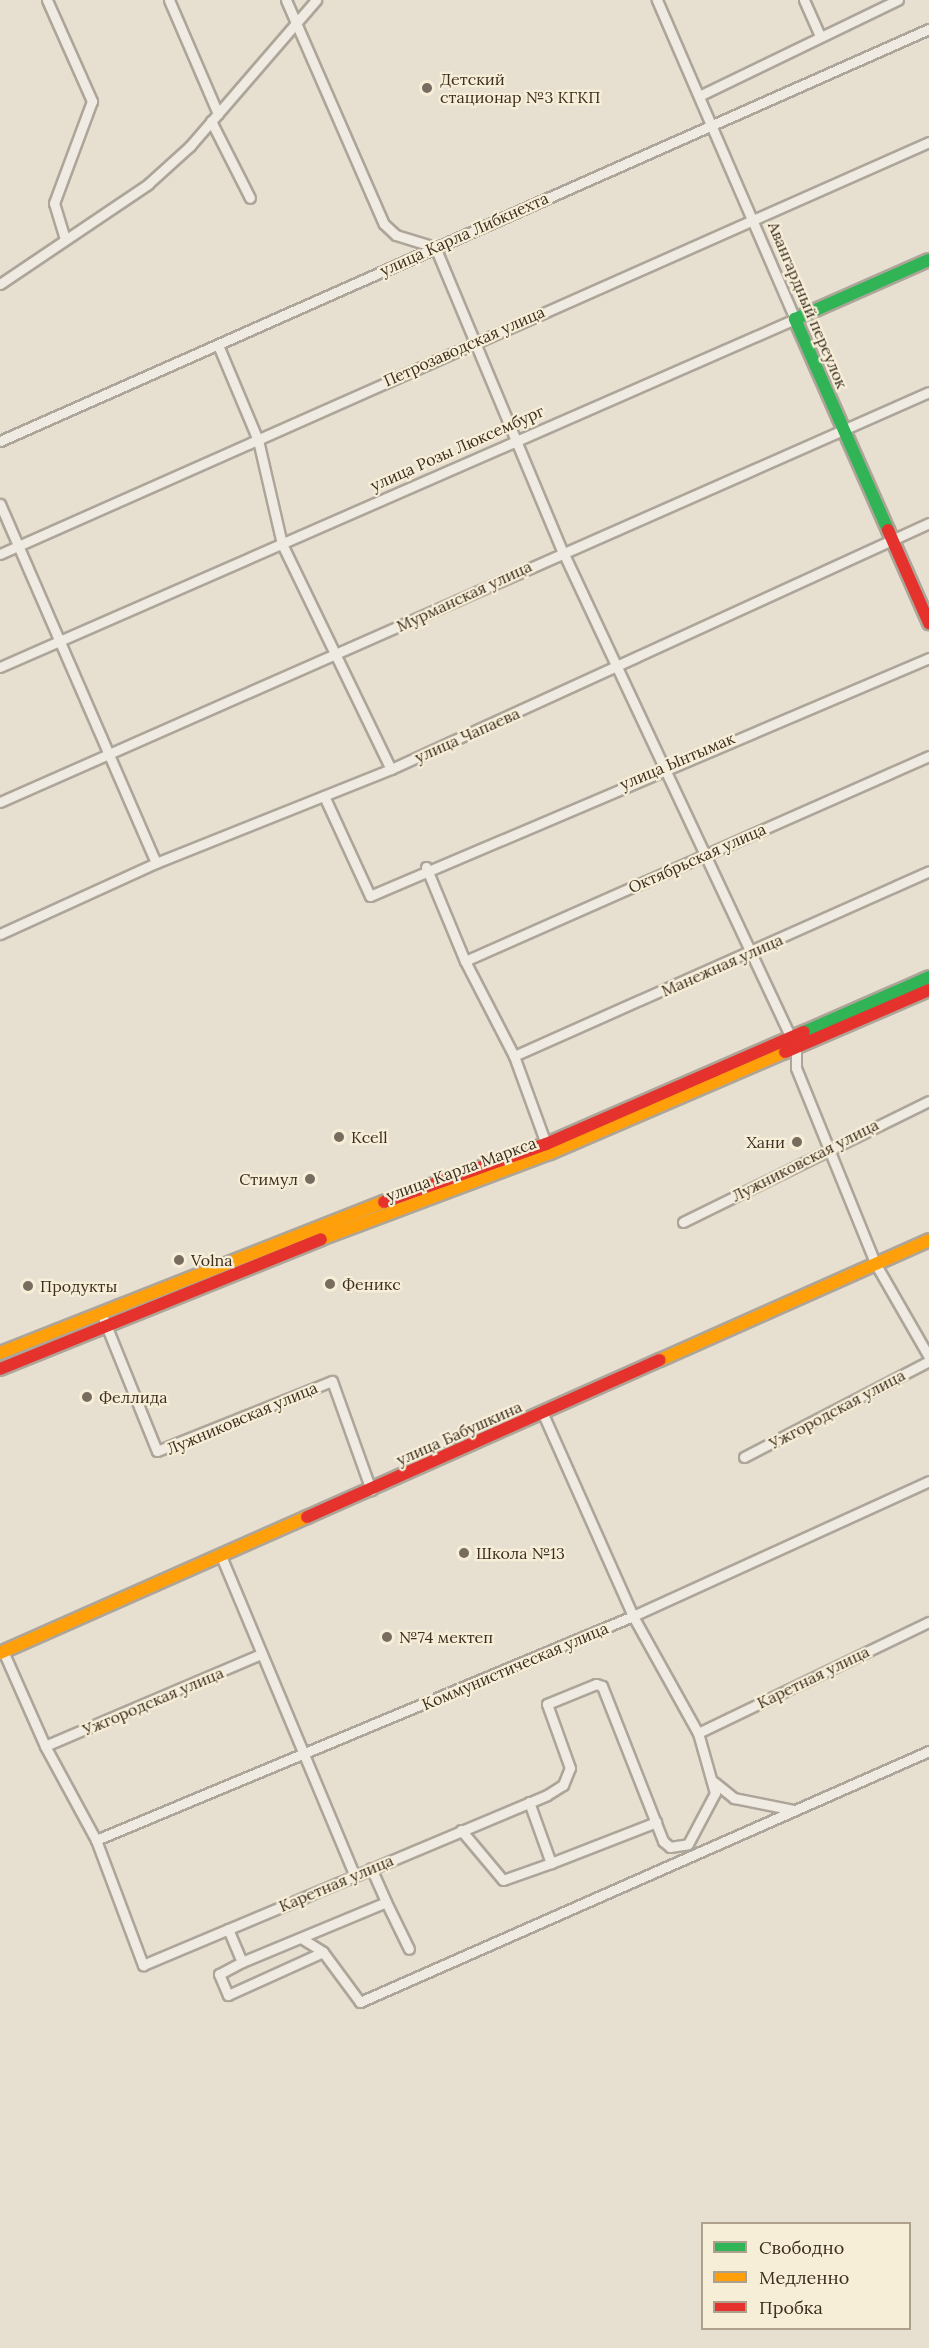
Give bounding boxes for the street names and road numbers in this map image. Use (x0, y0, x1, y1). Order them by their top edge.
street label: улица Карла Либкнехта (377, 188, 551, 280)
street label: Авангардный переулок (764, 219, 852, 391)
street label: Петрозаводская улица (380, 302, 548, 390)
street label: улица Розы Люксембург (367, 401, 547, 495)
street label: Мурманская улица (393, 556, 535, 636)
street label: улица Чапаева (412, 703, 522, 767)
street label: улица Ынтымак (617, 728, 737, 794)
street label: Октябрьская улица (625, 819, 769, 897)
street label: Манежная улица (658, 930, 786, 1000)
street label: Лужниковская улица (728, 1115, 882, 1205)
street label: улица Карла Маркса (383, 1133, 539, 1205)
street label: Ужгородская улица (766, 1365, 908, 1453)
street label: Лужниковская улица (164, 1377, 320, 1459)
street label: улица Бабушкина (393, 1397, 525, 1469)
street label: Коммунистическая улица (419, 1618, 611, 1714)
street label: Каретная улица (754, 1642, 872, 1712)
street label: Ужгородская улица (80, 1663, 226, 1739)
street label: Каретная улица (276, 1850, 396, 1916)

